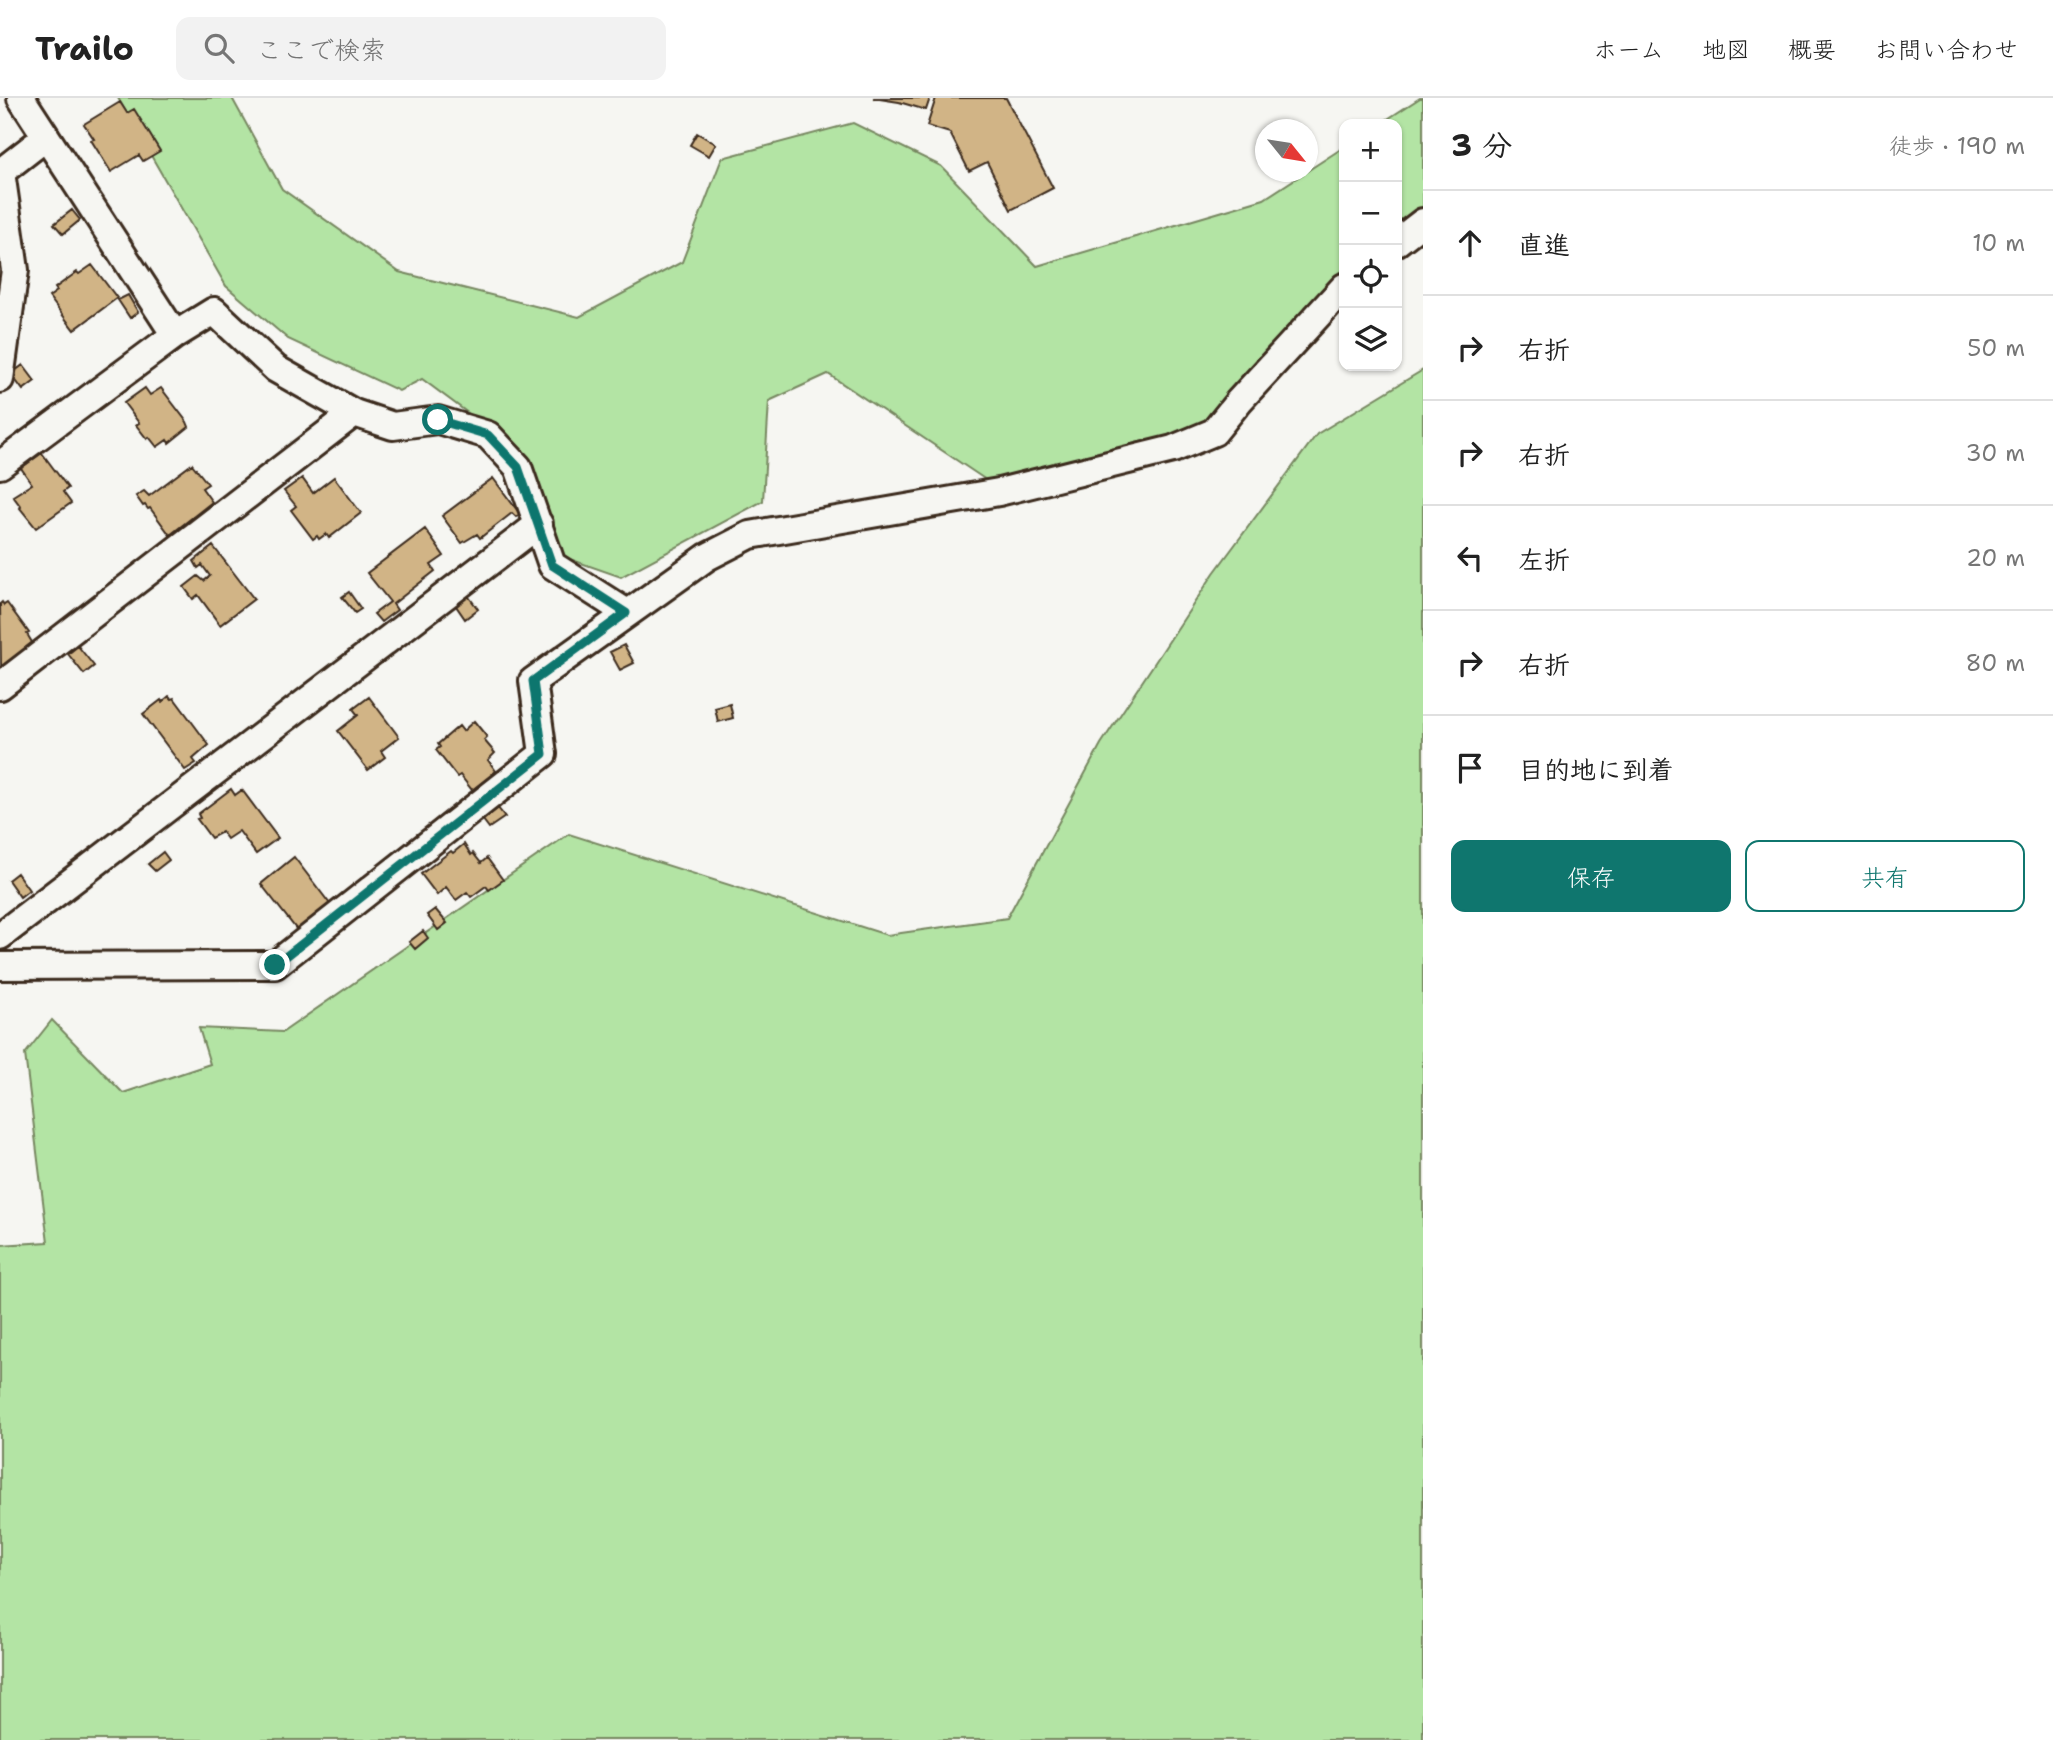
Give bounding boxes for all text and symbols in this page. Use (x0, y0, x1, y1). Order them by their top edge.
search box (176, 17, 666, 80)
text: Trailo (35, 26, 134, 71)
icon: search (200, 29, 238, 67)
text: ここで検索 (256, 32, 386, 67)
text: ホーム (1593, 34, 1664, 66)
text: 地図 (1702, 34, 1750, 66)
text: 概要 (1788, 34, 1836, 66)
text: お問い合わせ (1874, 34, 2018, 66)
north arrow (1255, 119, 1318, 182)
map controls (1339, 119, 1402, 371)
button: + (1339, 119, 1402, 182)
text: 3 分 (1451, 125, 1512, 166)
text: 徒歩 · 190 m (1889, 131, 2025, 161)
button: − (1339, 182, 1402, 245)
icon: ahead (1451, 224, 1489, 262)
text: 直進 (1518, 227, 1570, 262)
text: 10 m (1972, 228, 2025, 258)
button: locate (1339, 245, 1402, 308)
button: layers (1339, 308, 1402, 371)
icon: right (1451, 329, 1489, 367)
text: 右折 (1518, 332, 1570, 367)
text: 50 m (1967, 333, 2025, 363)
route start (422, 404, 453, 435)
icon: right (1451, 434, 1489, 472)
text: 右折 (1518, 437, 1570, 472)
text: 30 m (1966, 438, 2025, 468)
icon: left (1451, 539, 1489, 577)
text: 左折 (1518, 542, 1570, 577)
text: 20 m (1966, 543, 2025, 573)
icon: right (1451, 644, 1489, 682)
text: 右折 (1518, 647, 1570, 682)
text: 80 m (1966, 648, 2025, 678)
icon: arrive (1451, 749, 1489, 787)
text: 目的地に到着 (1518, 752, 1674, 787)
button: 保存 (1451, 840, 1731, 912)
button: 共有 (1745, 840, 2025, 912)
route end (259, 949, 290, 980)

